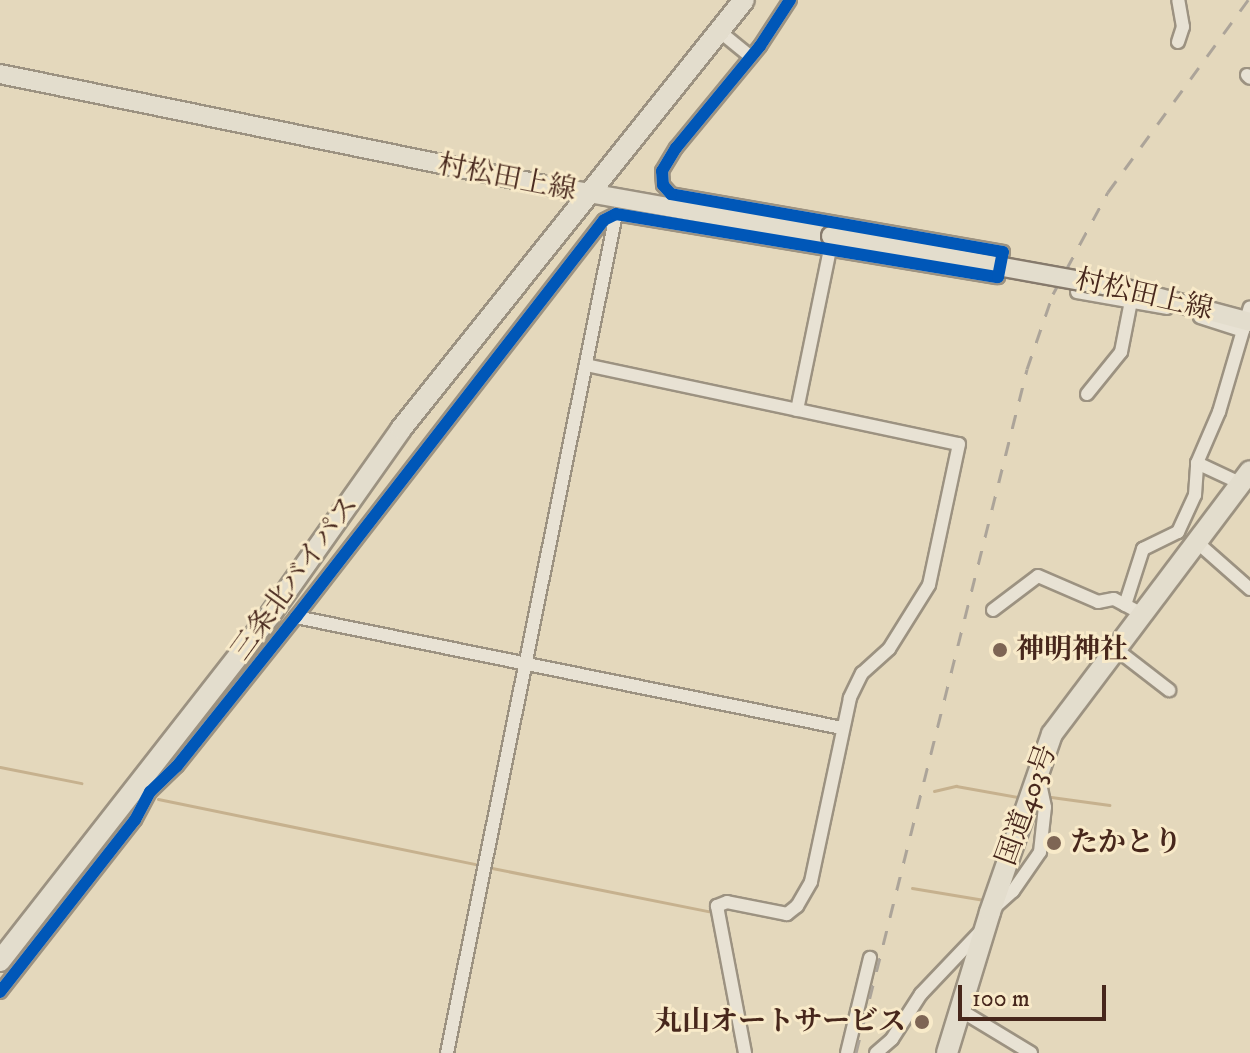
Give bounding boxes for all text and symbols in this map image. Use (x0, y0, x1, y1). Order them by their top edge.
street label: 村松田上線 (435, 148, 579, 208)
street label: 村松田上線 (1072, 263, 1216, 327)
street label: 三条北バイパス (224, 489, 366, 667)
place label: 神明神社 (1016, 633, 1128, 667)
marker: 神明神社 (991, 641, 1009, 659)
street label: 国道403号 (990, 740, 1064, 870)
place label: たかとり (1070, 826, 1182, 860)
marker: たかとり (1045, 834, 1063, 852)
scale bar (962, 969, 1110, 1019)
text: 100 m (972, 984, 1030, 1014)
place label: 丸山オートサービス (654, 1005, 906, 1039)
marker: 丸山オートサービス (913, 1013, 931, 1031)

